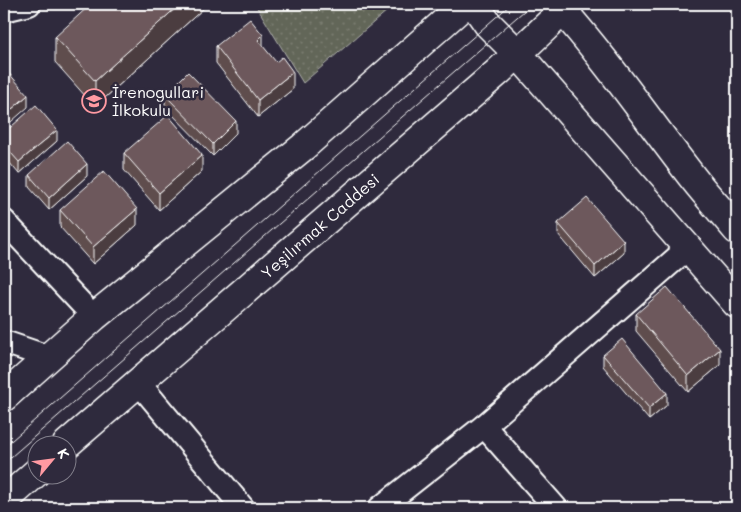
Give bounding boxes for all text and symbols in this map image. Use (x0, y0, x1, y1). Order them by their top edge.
place label: İrenogullari İlkokulu (112, 81, 204, 120)
school or university icon: İrenogullari İlkokulu (81, 88, 107, 114)
street label: Yeşilırmak Caddesi (256, 168, 383, 283)
north arrow (28, 434, 78, 484)
text: K (53, 445, 74, 462)

